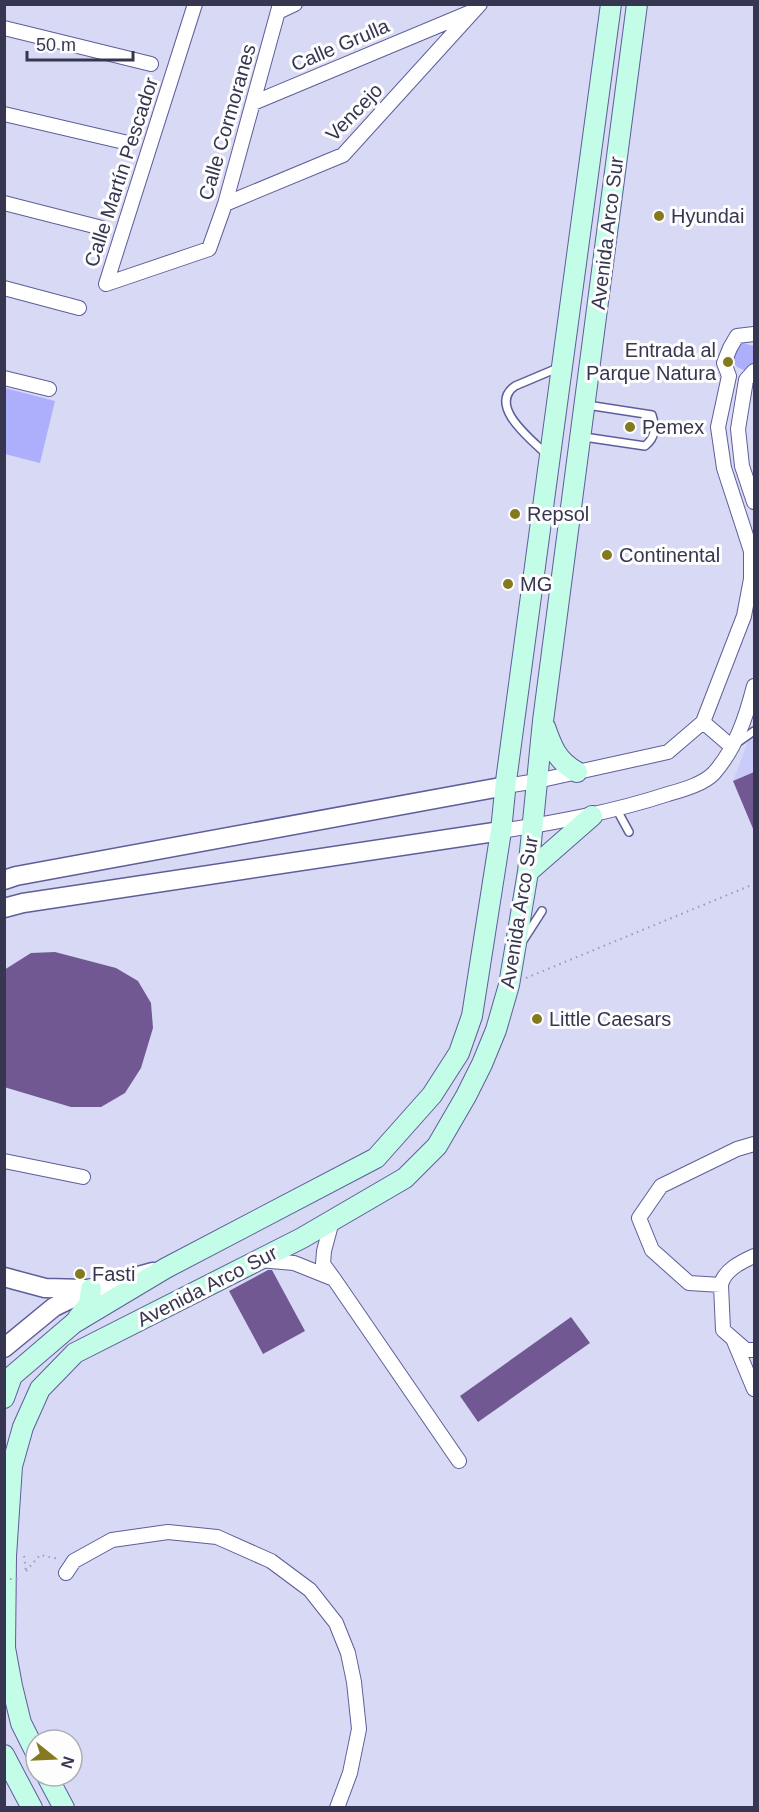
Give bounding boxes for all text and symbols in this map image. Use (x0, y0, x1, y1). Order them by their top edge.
street label: Calle Grulla (288, 14, 393, 76)
scale bar (27, 24, 134, 62)
text: 50 m (36, 35, 76, 55)
street label: Calle Cormoranes (194, 42, 260, 202)
street label: Calle Martín Pescador (80, 74, 162, 269)
street label: Vencejo (321, 79, 387, 145)
street label: Avenida Arco Sur (587, 155, 627, 311)
place label: Hyundai (671, 205, 744, 227)
marker: Hyundai (652, 209, 666, 223)
place label: Entrada al Parque Natura (586, 339, 717, 384)
marker: Entrada al Parque Natura (721, 355, 735, 369)
place label: Pemex (642, 416, 704, 438)
marker: Pemex (623, 420, 637, 434)
place label: Repsol (527, 503, 589, 525)
marker: Repsol (508, 507, 522, 521)
place label: Continental (619, 544, 720, 566)
marker: Continental (600, 548, 614, 562)
place label: MG (520, 573, 552, 595)
marker: MG (501, 577, 515, 591)
street label: Avenida Arco Sur (496, 834, 542, 990)
place label: Little Caesars (549, 1008, 671, 1030)
marker: Little Caesars (530, 1012, 544, 1026)
street label: Avenida Arco Sur (133, 1241, 281, 1331)
place label: Fasti (92, 1263, 135, 1285)
marker: Fasti (73, 1267, 87, 1281)
north arrow (24, 1728, 84, 1788)
text: N (58, 1754, 78, 1771)

